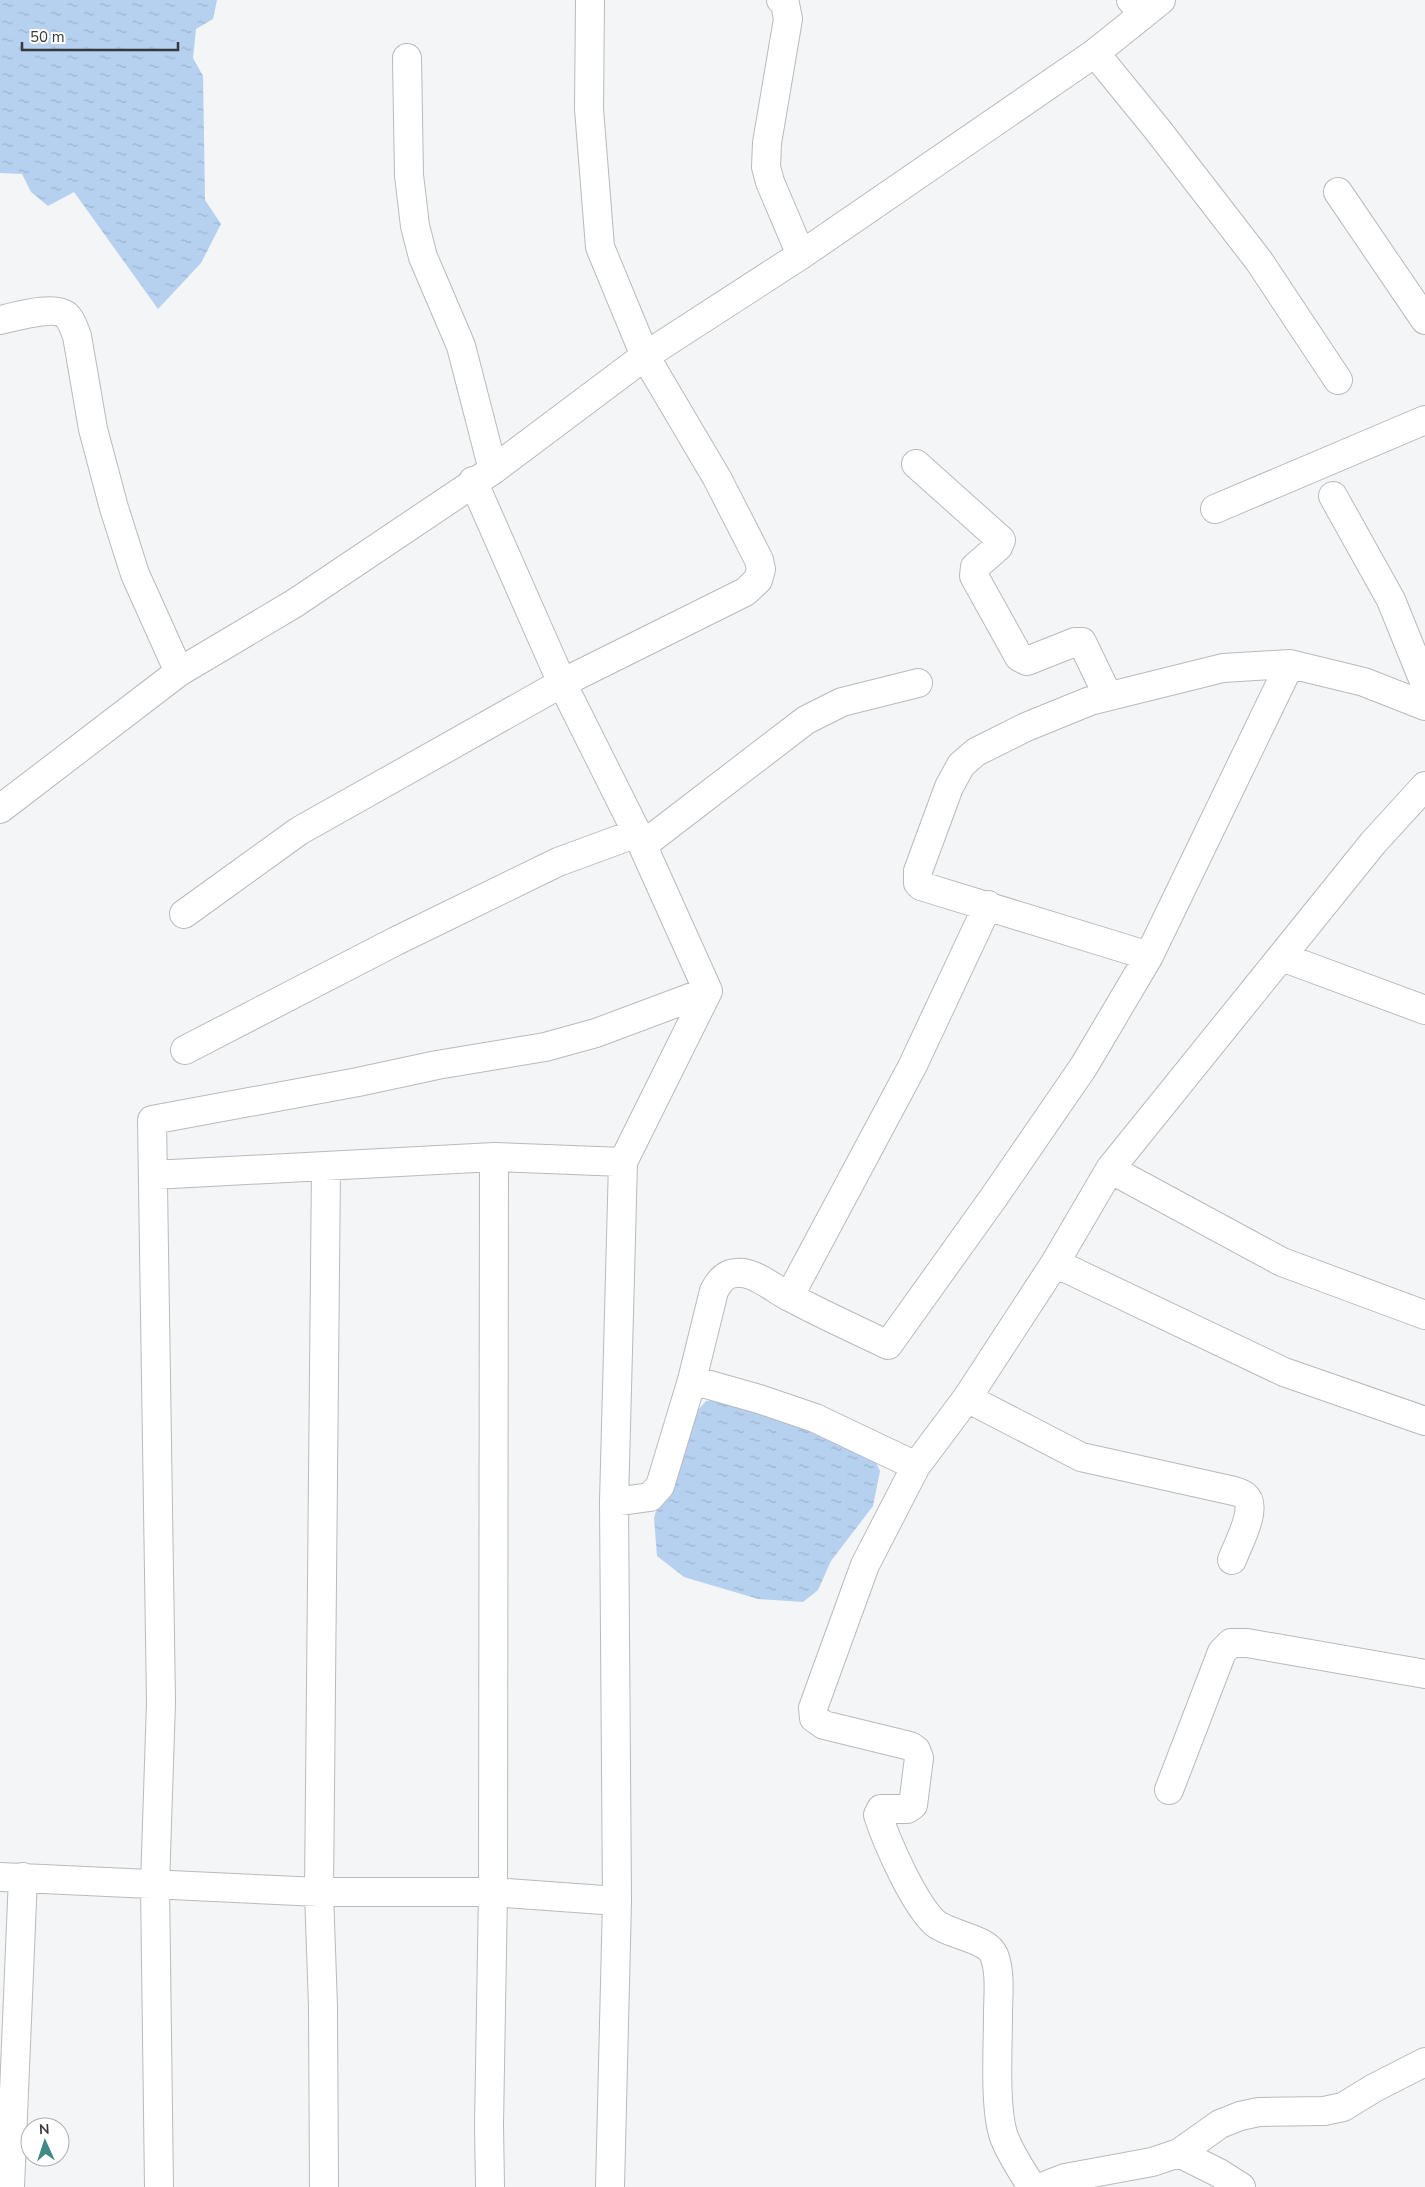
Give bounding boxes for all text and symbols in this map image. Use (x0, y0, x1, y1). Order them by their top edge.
scale bar (22, 20, 179, 52)
text: 50 m (30, 27, 65, 47)
north arrow (20, 2117, 70, 2167)
text: N (39, 2120, 50, 2139)

